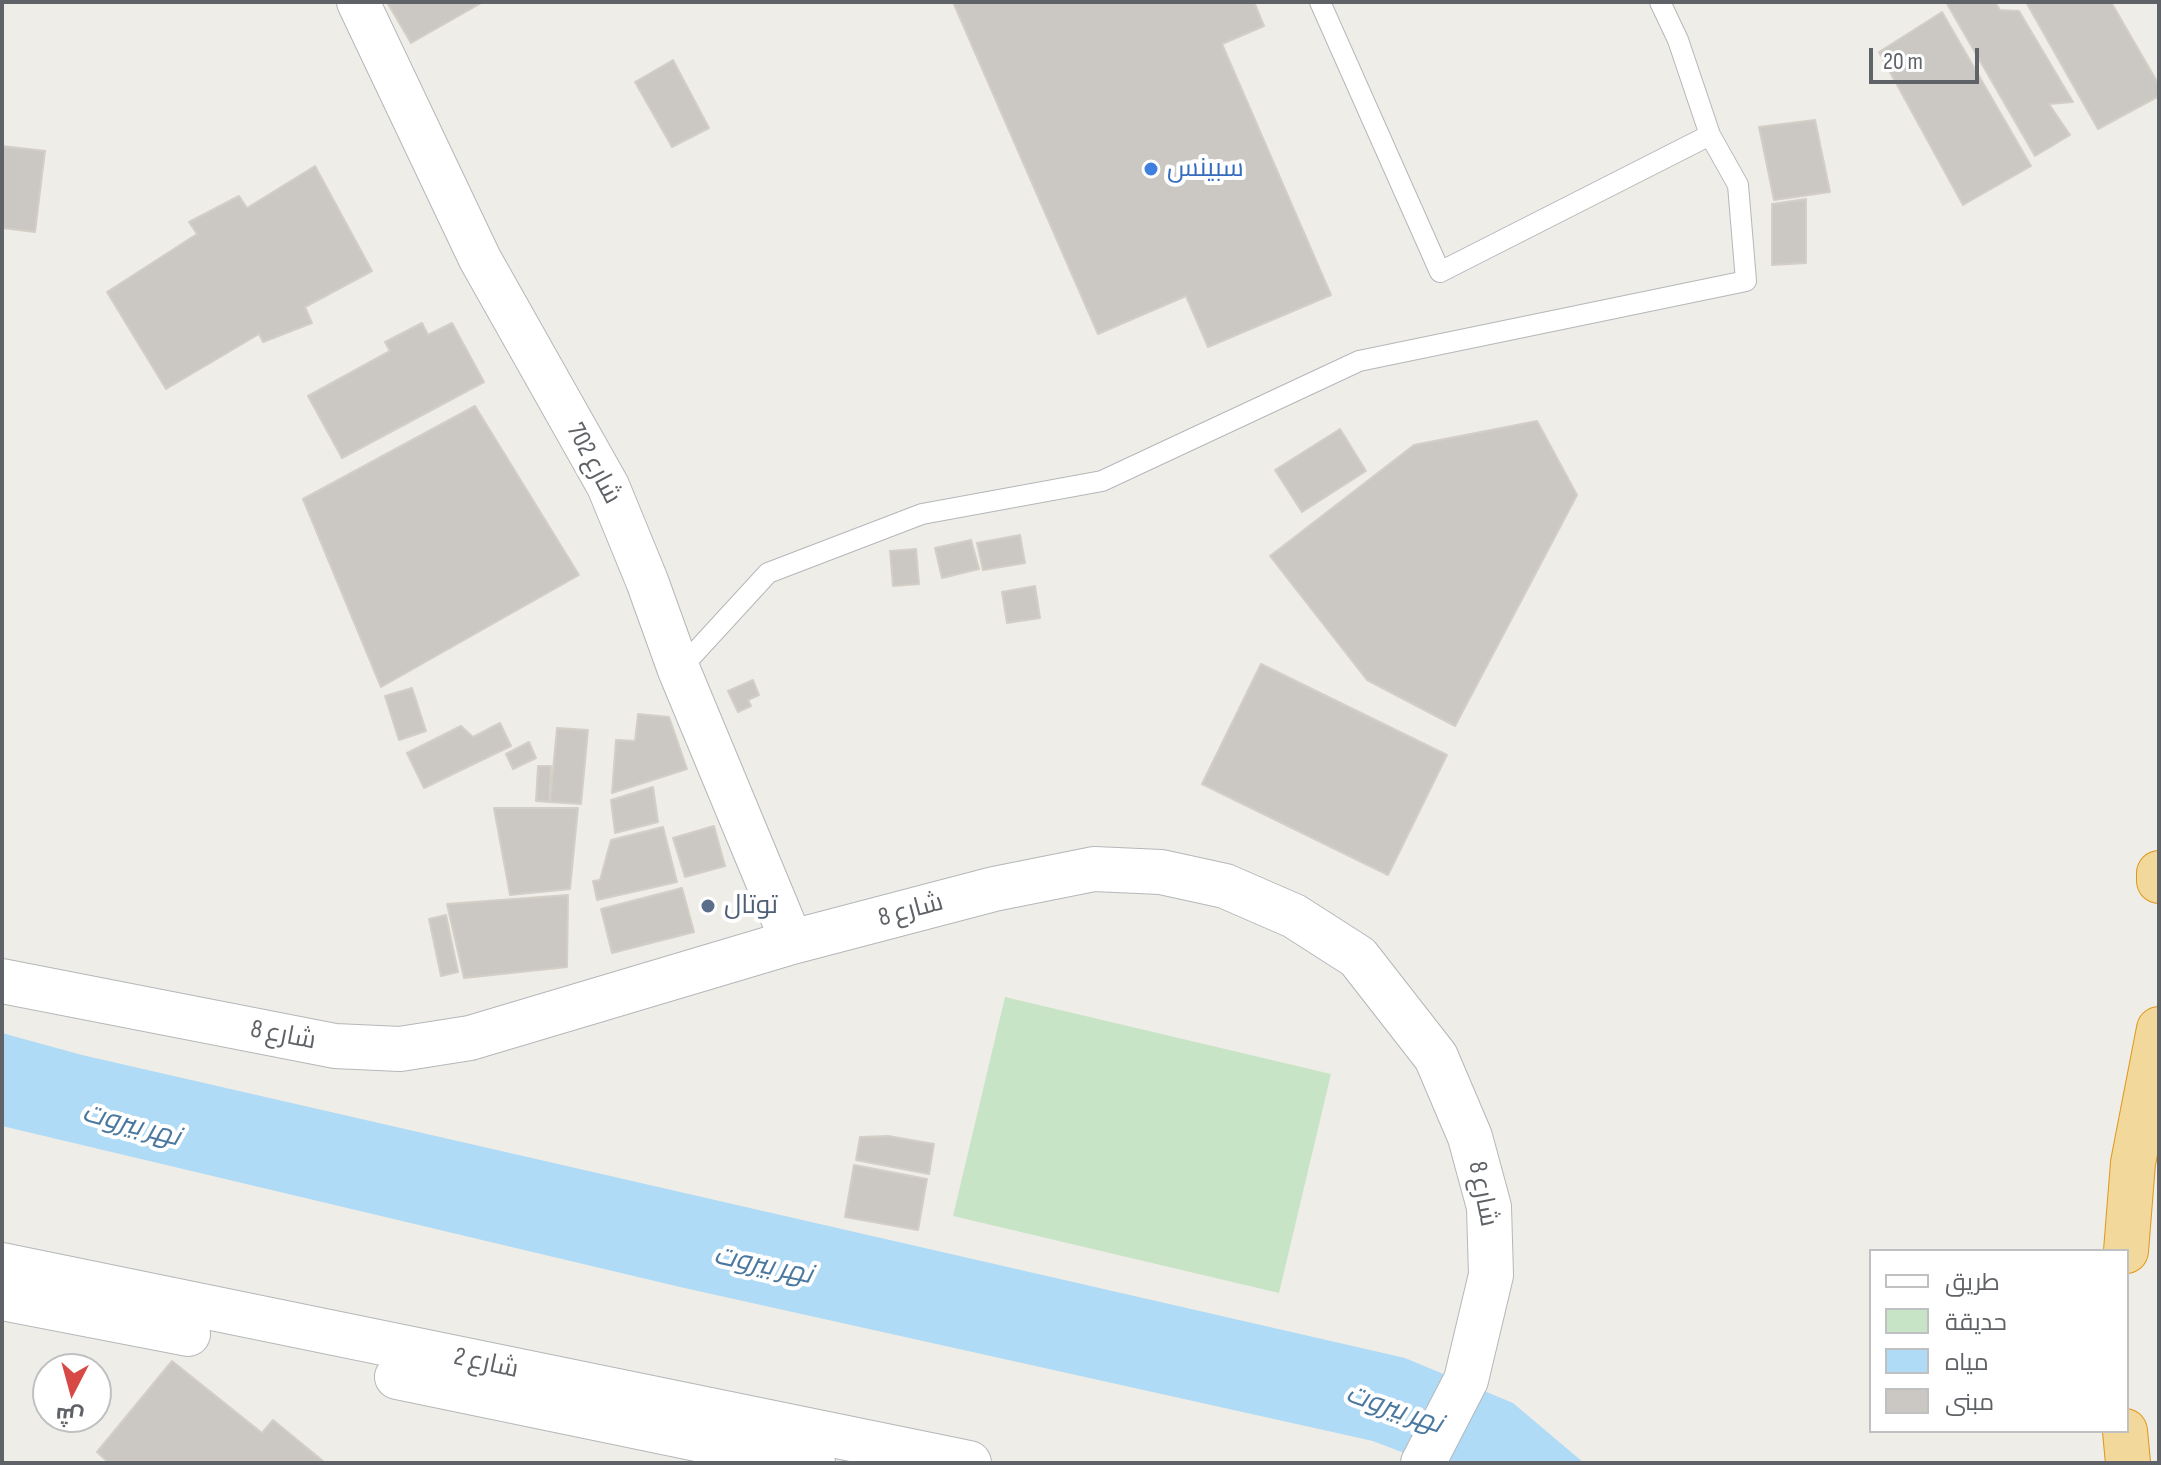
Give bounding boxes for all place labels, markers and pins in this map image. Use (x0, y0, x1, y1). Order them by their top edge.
place label: سبينس (1167, 153, 1244, 185)
marker: سبينس (1142, 160, 1160, 178)
place label: توتال (724, 890, 778, 922)
marker: توتال (699, 897, 717, 915)

